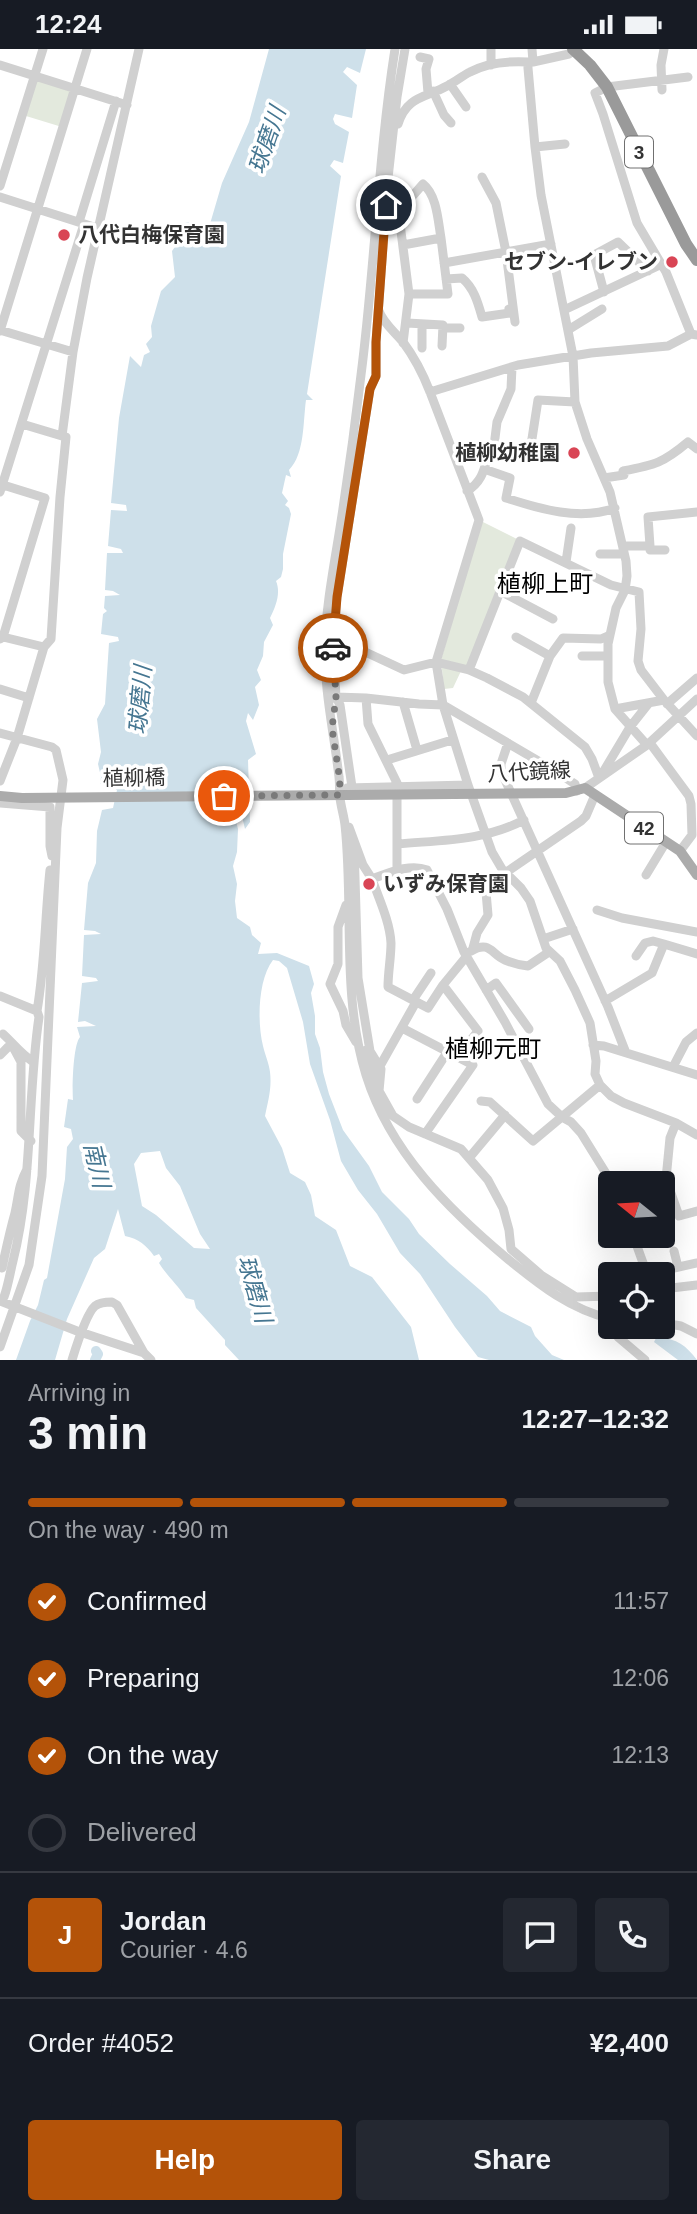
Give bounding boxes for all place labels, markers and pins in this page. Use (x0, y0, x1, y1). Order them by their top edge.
pin (356, 175, 416, 235)
place label: 八代白梅保育園 (78, 223, 225, 246)
marker: 八代白梅保育園 (56, 227, 72, 243)
place label: セブン-イレブン (504, 250, 658, 273)
marker: セブン-イレブン (664, 254, 680, 270)
place label: 植柳幼稚園 (455, 441, 560, 464)
marker: 植柳幼稚園 (566, 445, 582, 461)
pin (194, 766, 254, 826)
place label: いずみ保育園 (383, 872, 509, 895)
marker: いずみ保育園 (361, 876, 377, 892)

